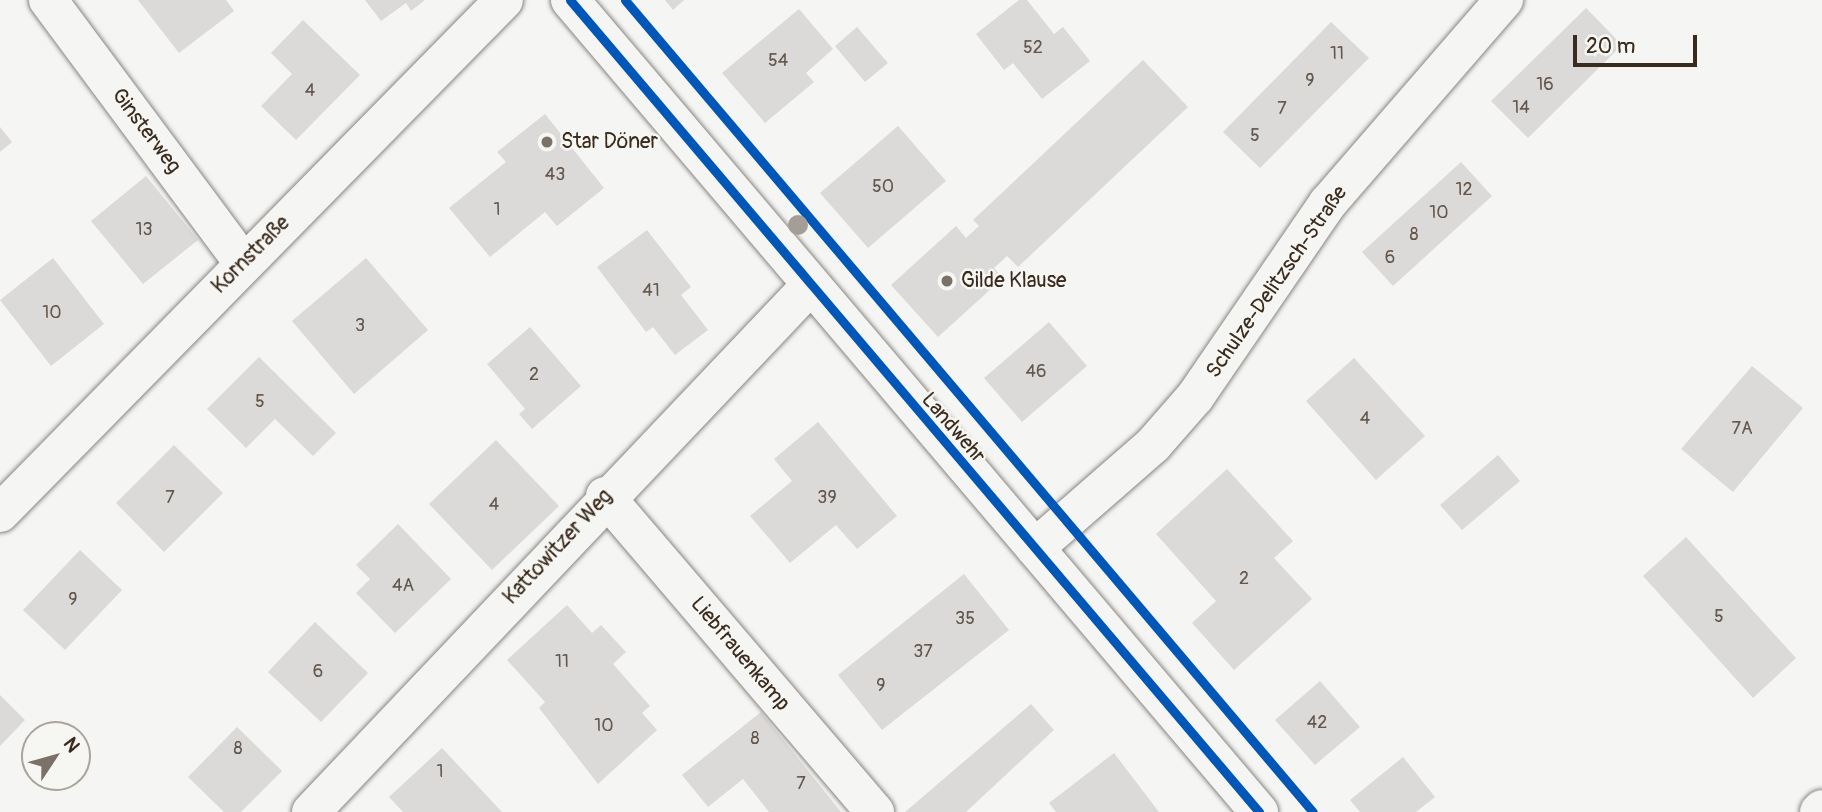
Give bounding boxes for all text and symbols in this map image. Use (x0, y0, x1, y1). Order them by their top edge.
scale bar (1577, 21, 1701, 65)
text: 20 m (1586, 33, 1635, 60)
house number: 52 (1023, 37, 1043, 59)
house number: 11 (1330, 43, 1344, 65)
house number: 54 (768, 50, 788, 72)
house number: 9 (1305, 70, 1315, 92)
house number: 16 (1536, 74, 1554, 96)
house number: 4 (305, 80, 315, 102)
street label: Ginsterweg (106, 84, 186, 178)
house number: 14 (1512, 97, 1530, 119)
house number: 7 (1277, 98, 1287, 120)
house number: 5 (1250, 125, 1260, 147)
place label: Star Döner (561, 129, 658, 155)
marker: Star Döner (539, 134, 555, 150)
house number: 43 (545, 164, 565, 186)
house number: 50 (872, 176, 894, 198)
house number: 12 (1455, 179, 1473, 201)
street label: Schulze-Delitzsch-Straße (1201, 181, 1353, 383)
house number: 1 (493, 199, 501, 221)
house number: 10 (1429, 202, 1449, 224)
street label: Kornstraße (207, 211, 295, 299)
house number: 13 (135, 219, 153, 241)
house number: 8 (1409, 224, 1419, 246)
house number: 6 (1385, 247, 1395, 269)
place label: Gilde Klause (961, 268, 1066, 294)
marker: Gilde Klause (939, 273, 955, 289)
house number: 41 (642, 280, 660, 302)
house number: 10 (42, 302, 62, 324)
house number: 3 (355, 315, 365, 337)
house number: 46 (1026, 361, 1046, 383)
house number: 2 (529, 364, 539, 386)
street label: Landwehr (916, 388, 990, 468)
house number: 5 (255, 391, 265, 413)
house number: 4 (1360, 408, 1370, 430)
house number: 7A (1731, 418, 1753, 440)
street label: Kattowitzer Weg (498, 484, 618, 610)
house number: 7 (165, 487, 175, 509)
house number: 39 (817, 487, 837, 509)
house number: 4 (489, 494, 499, 516)
house number: 2 (1239, 568, 1249, 590)
house number: 4A (392, 575, 414, 597)
house number: 9 (68, 589, 78, 611)
street label: Liebfrauenkamp (685, 592, 795, 716)
house number: 5 (1714, 606, 1724, 628)
house number: 35 (955, 608, 975, 630)
house number: 37 (913, 641, 933, 663)
house number: 11 (555, 651, 569, 673)
house number: 6 (313, 661, 323, 683)
house number: 9 (876, 675, 886, 697)
house number: 42 (1307, 712, 1327, 734)
house number: 10 (594, 715, 614, 737)
north arrow (21, 721, 91, 791)
house number: 8 (750, 728, 760, 750)
text: N (58, 733, 85, 757)
house number: 8 (233, 738, 243, 760)
house number: 1 (436, 761, 444, 783)
house number: 7 (796, 773, 806, 795)

